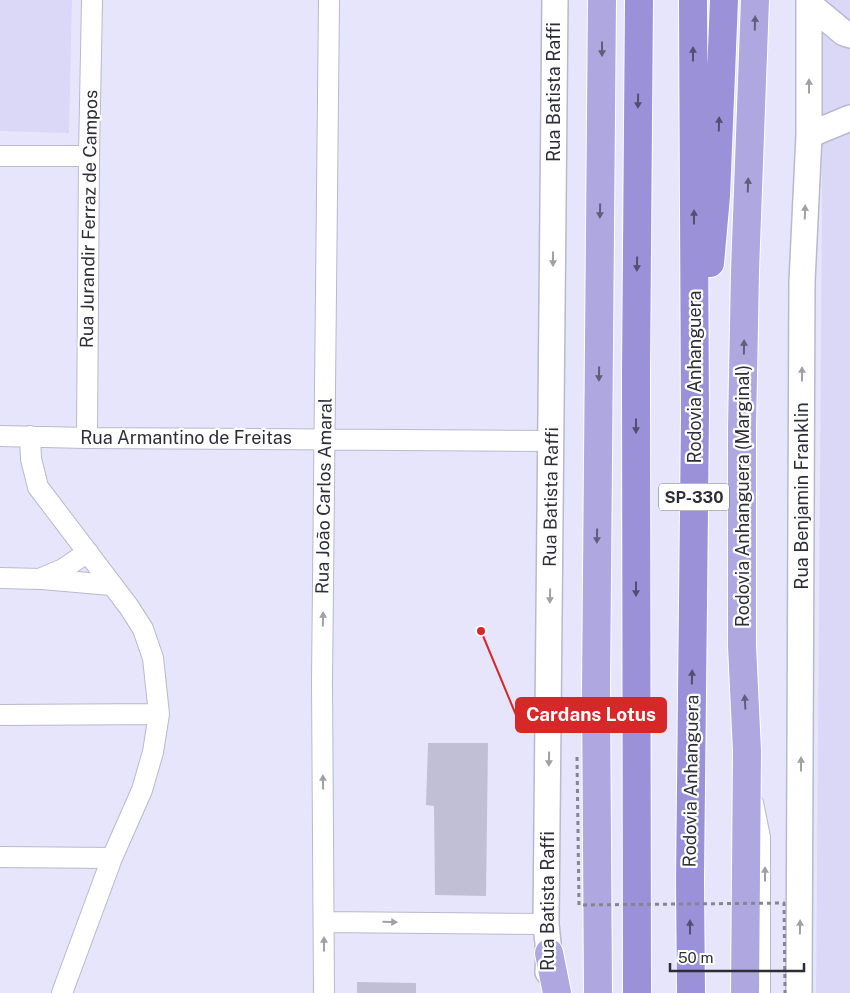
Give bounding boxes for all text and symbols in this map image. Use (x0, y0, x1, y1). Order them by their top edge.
one-way arrow (751, 14, 759, 30)
street label: Rua Batista Raffi (543, 22, 564, 162)
one-way arrow (598, 41, 606, 57)
one-way arrow (689, 46, 697, 62)
one-way arrow (805, 78, 813, 94)
street label: Rua Jurandir Ferraz de Campos (76, 90, 101, 348)
one-way arrow (634, 93, 642, 109)
one-way arrow (715, 116, 723, 132)
one-way arrow (745, 177, 753, 193)
one-way arrow (596, 203, 604, 219)
one-way arrow (802, 204, 810, 220)
one-way arrow (690, 209, 698, 225)
one-way arrow (549, 251, 557, 267)
one-way arrow (633, 256, 641, 272)
street label: Rodovia Anhanguera (684, 291, 705, 463)
one-way arrow (740, 339, 748, 355)
street label: Rodovia Anhanguera (Marginal) (732, 365, 753, 627)
one-way arrow (595, 366, 603, 382)
one-way arrow (798, 366, 806, 382)
street label: Rua João Carlos Amaral (311, 398, 336, 594)
street label: Rua Benjamin Franklin (791, 402, 812, 590)
one-way arrow (632, 418, 640, 434)
street label: Rua Armantino de Freitas (80, 427, 292, 448)
street label: Rua Batista Raffi (539, 427, 562, 567)
road number: SP-330 (659, 484, 729, 511)
one-way arrow (593, 528, 601, 544)
one-way arrow (632, 581, 640, 597)
one-way arrow (546, 588, 554, 604)
one-way arrow (319, 611, 327, 627)
one-way arrow (689, 669, 697, 685)
street label: Rodovia Anhanguera (678, 694, 703, 868)
one-way arrow (741, 694, 749, 710)
callout: Cardans Lotus (516, 698, 666, 732)
text: Cardans Lotus (526, 703, 656, 725)
one-way arrow (545, 751, 553, 767)
one-way arrow (797, 756, 805, 772)
one-way arrow (319, 774, 327, 790)
street label: Rua Batista Raffi (537, 831, 558, 971)
one-way arrow (761, 866, 769, 882)
one-way arrow (383, 918, 399, 926)
one-way arrow (686, 919, 694, 935)
one-way arrow (796, 919, 804, 935)
one-way arrow (320, 936, 328, 952)
scale bar (670, 940, 804, 972)
text: 50 m (678, 949, 713, 966)

